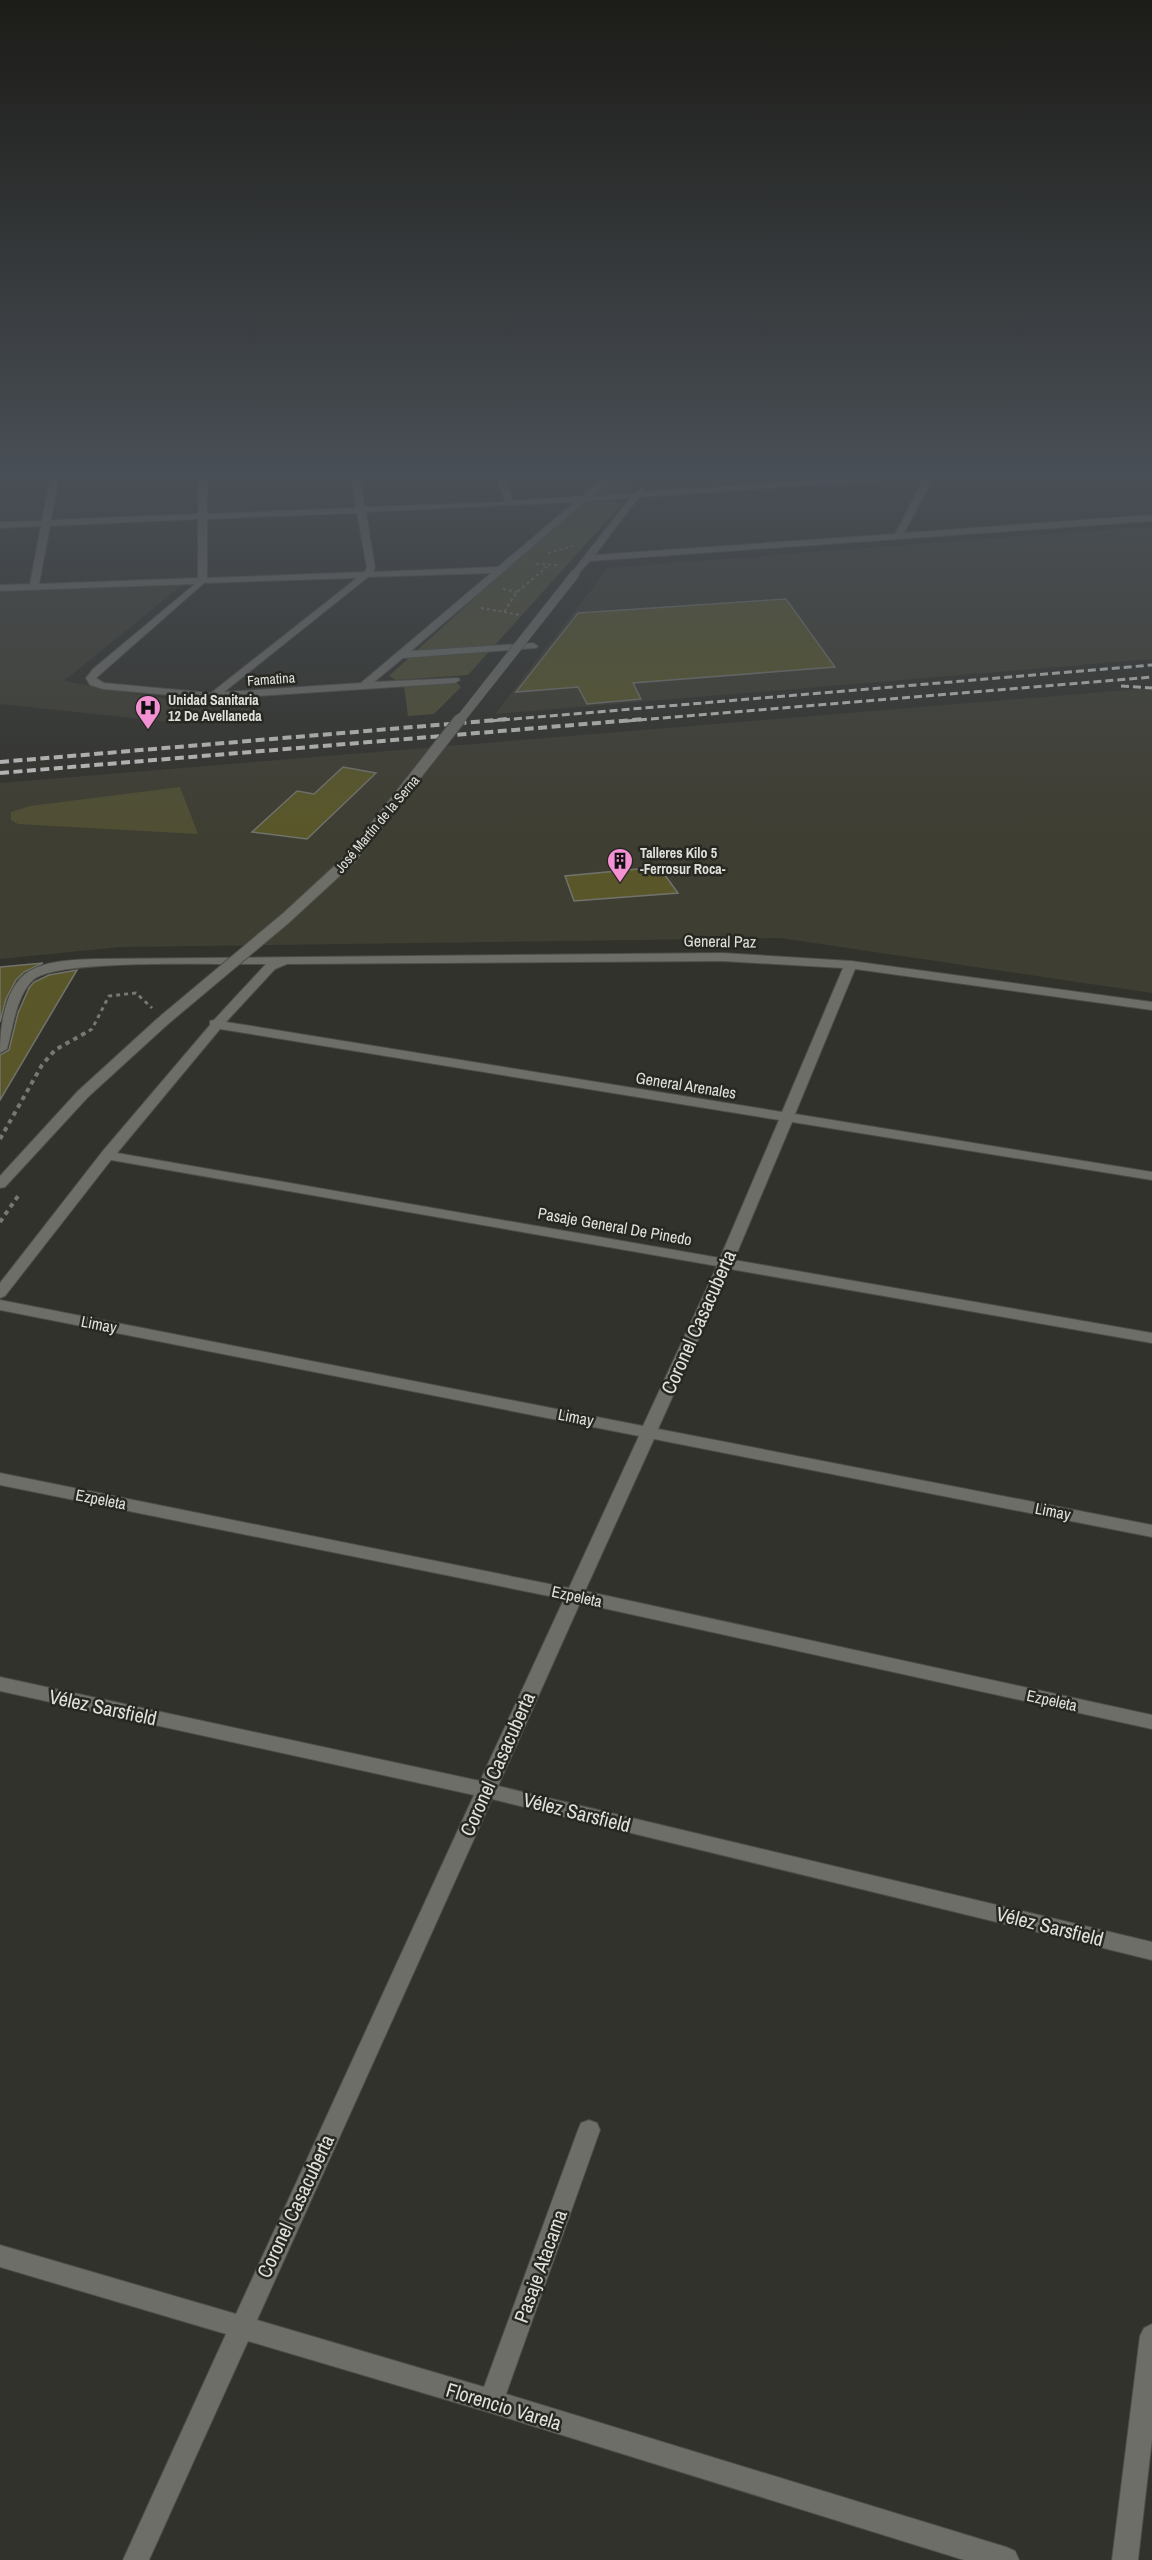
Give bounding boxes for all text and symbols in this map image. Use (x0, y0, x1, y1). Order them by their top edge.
street label: Famatina (246, 668, 296, 690)
place label: Unidad Sanitaria 12 De Avellaneda (168, 691, 262, 725)
hospital icon: Unidad Sanitaria 12 De Avellaneda (133, 693, 163, 731)
street label: José Martín de la Serna (331, 771, 423, 876)
place label: Talleres Kilo 5 -Ferrosur Roca- (640, 844, 726, 878)
building icon: Talleres Kilo 5 -Ferrosur Roca- (605, 846, 635, 884)
street label: General Paz (683, 929, 757, 953)
street label: General Arenales (634, 1066, 738, 1104)
street label: Pasaje General De Pinedo (536, 1202, 694, 1250)
street label: Coronel Casacuberta (654, 1246, 742, 1398)
street label: Limay (79, 1310, 119, 1338)
street label: Limay (556, 1403, 596, 1431)
street label: Ezpeleta (74, 1483, 129, 1515)
street label: Limay (1033, 1497, 1073, 1525)
street label: Ezpeleta (550, 1580, 605, 1612)
street label: Vélez Sarsfield (47, 1682, 159, 1732)
street label: Ezpeleta (1025, 1684, 1080, 1716)
street label: Coronel Casacuberta (453, 1688, 541, 1840)
street label: Vélez Sarsfield (521, 1786, 633, 1838)
street label: Vélez Sarsfield (994, 1900, 1106, 1952)
street label: Coronel Casacuberta (250, 2130, 340, 2282)
street label: Pasaje Atacama (507, 2206, 573, 2326)
street label: Florencio Varela (443, 2376, 565, 2436)

